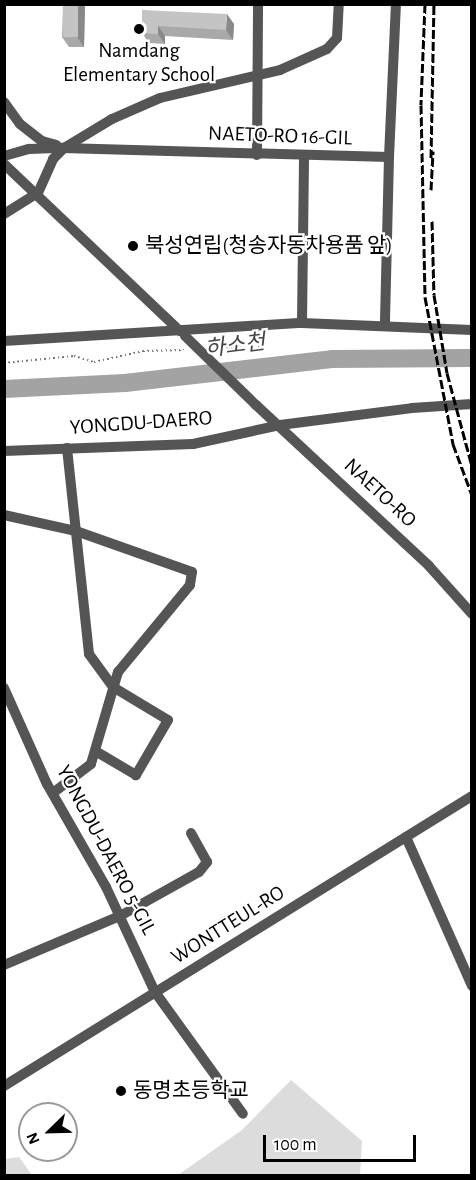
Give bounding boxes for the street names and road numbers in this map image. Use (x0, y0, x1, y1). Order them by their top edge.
street label: NAETO-RO 16-GIL (208, 121, 352, 151)
street label: YONGDU-DAERO (69, 405, 213, 441)
street label: NAETO-RO (339, 453, 421, 533)
street label: YONGDU-DAERO 5-GIL (51, 761, 161, 939)
street label: WONTTEUL-RO (167, 880, 289, 970)

